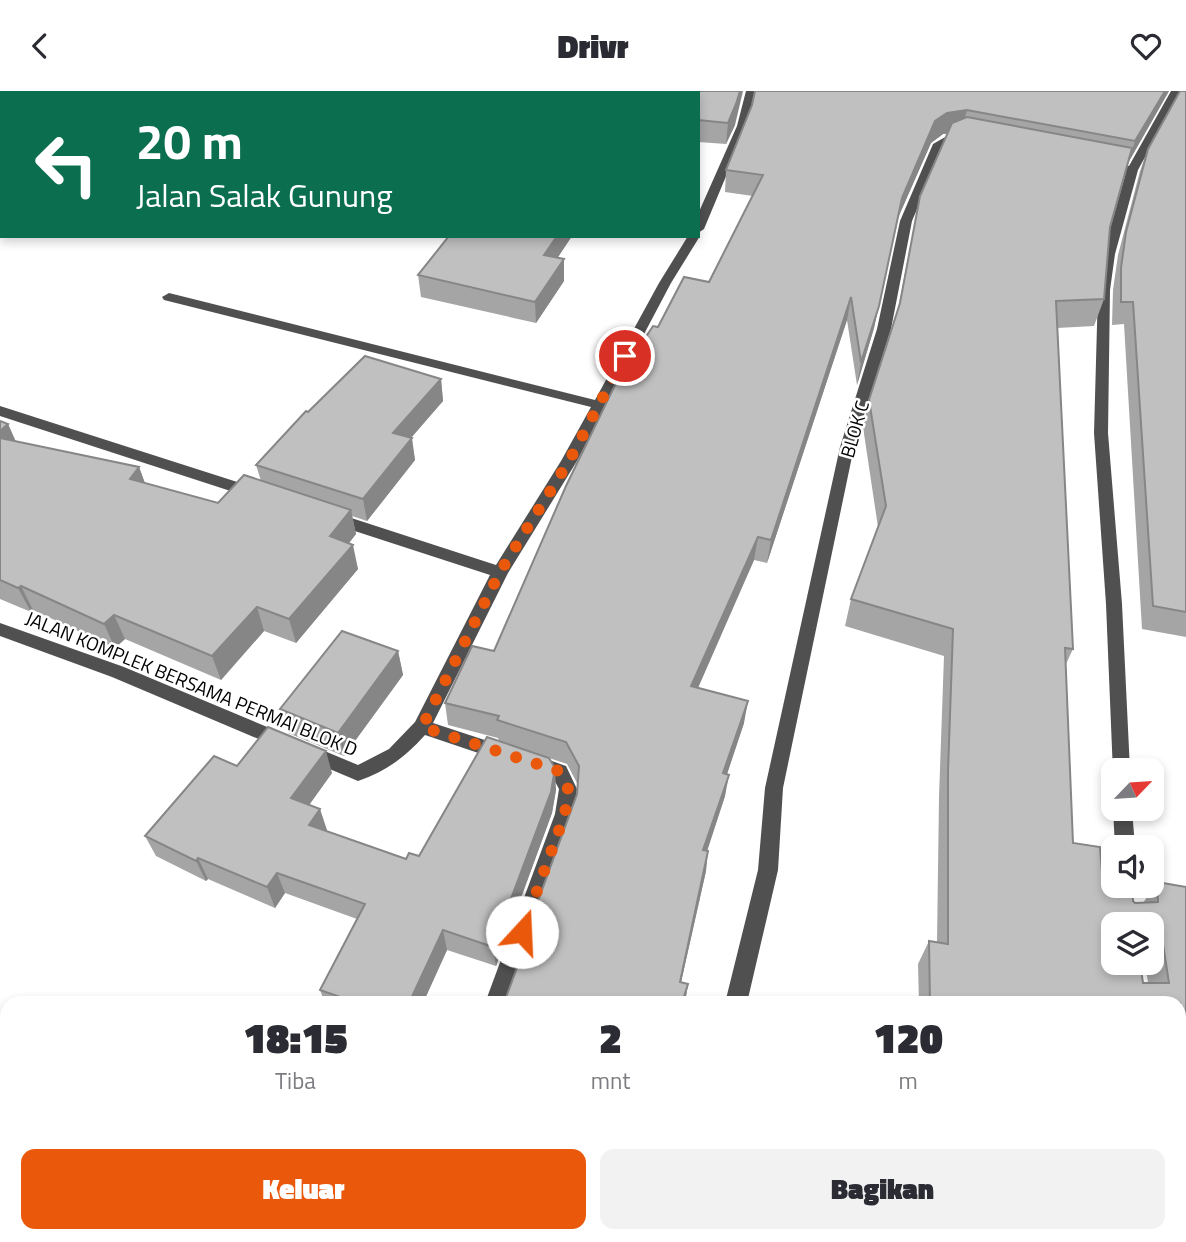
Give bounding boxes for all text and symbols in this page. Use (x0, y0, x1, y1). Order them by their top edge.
text: Drivr (558, 22, 628, 70)
icon: back (21, 27, 59, 65)
icon: heart (1127, 27, 1165, 65)
text: 20 m (136, 103, 243, 178)
icon: left (21, 119, 112, 210)
text: Jalan Salak Gunung (136, 171, 393, 219)
pin (595, 326, 655, 386)
icon: arrive (606, 337, 644, 375)
street label: BLOK C (832, 397, 876, 461)
street label: JALAN KOMPLEK BERSAMA PERMAI BLOK D (22, 603, 362, 763)
north arrow (1101, 758, 1164, 821)
map controls (1101, 758, 1164, 975)
button: sound (1101, 835, 1164, 898)
position arrow (485, 895, 559, 969)
button: layers (1101, 912, 1164, 975)
text: 18:15 (243, 1005, 348, 1069)
text: 2 (599, 1005, 622, 1069)
text: 120 (874, 1005, 943, 1069)
text: Tiba (275, 1063, 316, 1098)
text: mnt (591, 1063, 630, 1098)
text: m (899, 1063, 918, 1098)
button: Keluar (21, 1149, 586, 1229)
button: Bagikan (600, 1149, 1165, 1229)

